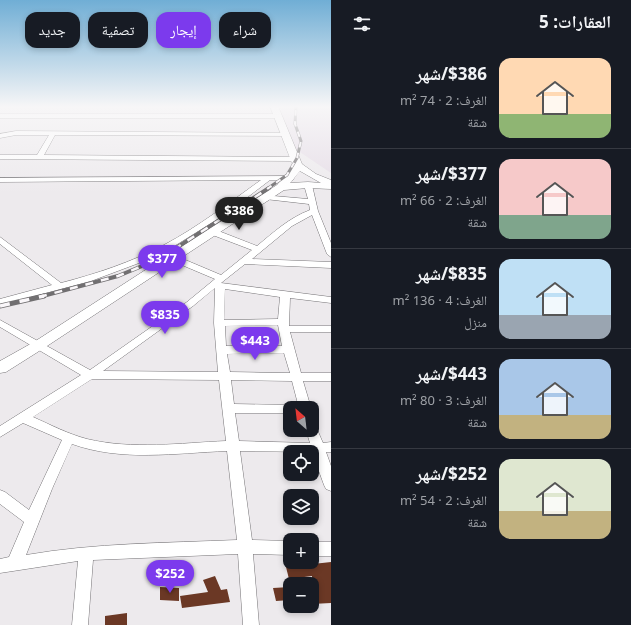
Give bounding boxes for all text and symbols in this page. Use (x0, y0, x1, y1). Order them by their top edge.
text: العقارات: 5 (539, 10, 611, 33)
chip: جديد (25, 12, 80, 48)
chip: تصفية (88, 12, 148, 48)
chip: إيجار (156, 12, 211, 48)
chip: شراء (219, 12, 271, 48)
icon: filters (351, 13, 373, 35)
text: $386/شهر (416, 62, 487, 85)
icon: home (531, 74, 579, 122)
text: الغرف: 2 · 74 m² (400, 91, 487, 109)
text: شقة (468, 113, 487, 131)
text: $377/شهر (416, 162, 487, 185)
icon: home (531, 175, 579, 223)
text: الغرف: 2 · 66 m² (400, 191, 487, 209)
pin: $386 (215, 197, 263, 231)
text: $386 (224, 201, 254, 219)
text: شقة (468, 213, 487, 231)
pin: $377 (138, 245, 186, 279)
text: $377 (147, 249, 177, 267)
text: $835/شهر (416, 262, 487, 285)
icon: home (531, 275, 579, 323)
text: الغرف: 4 · 136 m² (393, 291, 487, 309)
pin: $835 (141, 301, 189, 335)
text: $835 (150, 305, 180, 323)
text: منزل (464, 313, 487, 331)
pin: $443 (231, 327, 279, 361)
text: $443 (240, 331, 270, 349)
text: $443/شهر (416, 362, 487, 385)
icon: home (531, 375, 579, 423)
text: الغرف: 3 · 80 m² (400, 391, 487, 409)
north arrow (283, 401, 319, 437)
map controls (283, 401, 319, 613)
text: شقة (468, 413, 487, 431)
button: locate (283, 445, 319, 481)
text: $252/شهر (416, 462, 487, 485)
icon: home (531, 475, 579, 523)
button: layers (283, 489, 319, 525)
text: الغرف: 2 · 54 m² (400, 491, 487, 509)
text: شقة (468, 513, 487, 531)
button: + (283, 533, 319, 569)
pin: $252 (146, 560, 194, 594)
text: $252 (155, 564, 185, 582)
button: − (283, 577, 319, 613)

